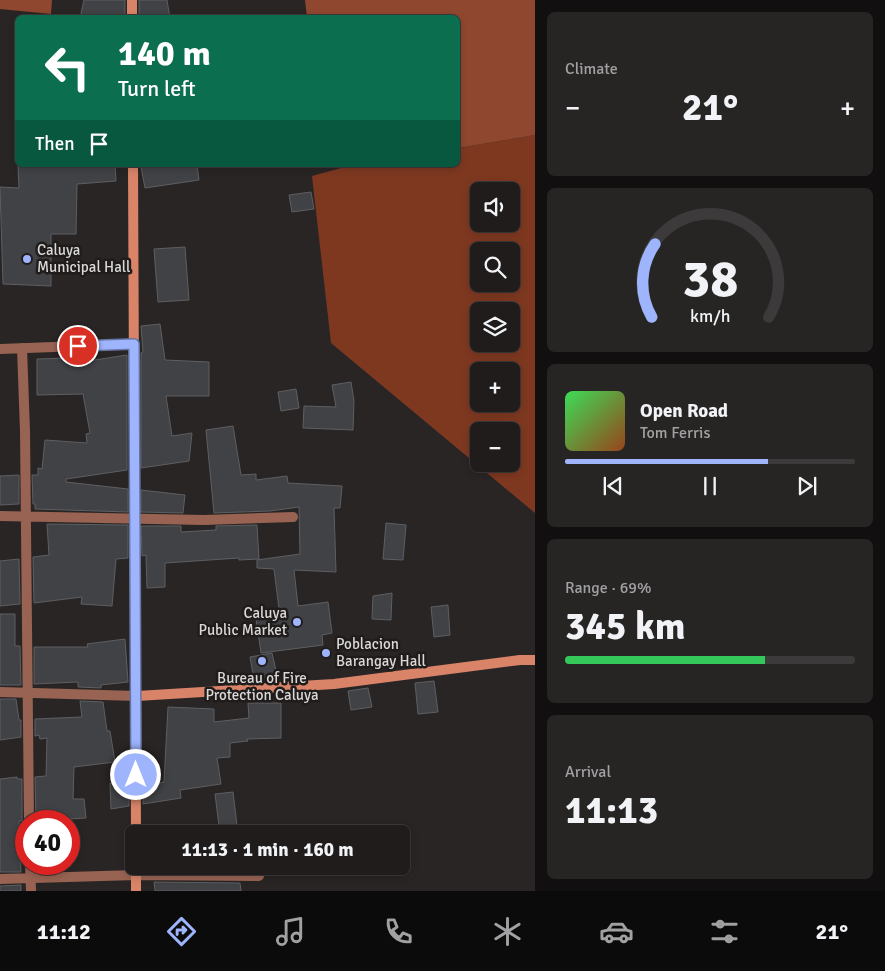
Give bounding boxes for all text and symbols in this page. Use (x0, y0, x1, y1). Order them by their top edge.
text: 140 m (118, 32, 211, 75)
icon: left (35, 35, 100, 100)
text: Climate (565, 59, 618, 79)
text: Turn left (118, 75, 196, 102)
text: 21° (682, 84, 738, 131)
text: − (565, 91, 580, 125)
text: + (840, 91, 855, 125)
icon: arrive (85, 130, 113, 158)
text: Then (35, 132, 75, 156)
map controls (470, 182, 520, 472)
button: sound (470, 182, 520, 232)
place label: Caluya Municipal Hall (37, 241, 130, 276)
button: search (470, 242, 520, 292)
text: 38 (682, 247, 738, 311)
marker: Caluya Municipal Hall (21, 253, 33, 265)
button: layers (470, 302, 520, 352)
text: km/h (690, 305, 730, 327)
pin (57, 325, 99, 367)
icon: arrive (64, 332, 92, 360)
button: + (470, 362, 520, 412)
text: Open Road (640, 399, 728, 423)
button: − (470, 422, 520, 472)
text: Tom Ferris (640, 423, 710, 443)
icon: previous (599, 472, 627, 500)
icon: pause (696, 472, 724, 500)
icon: next (793, 472, 821, 500)
text: Range · 69% (565, 578, 651, 598)
text: 345 km (565, 603, 686, 650)
place label: Caluya Public Market (199, 604, 287, 639)
marker: Caluya Public Market (291, 616, 303, 628)
place label: Poblacion Barangay Hall (336, 635, 426, 670)
marker: Poblacion Barangay Hall (320, 647, 332, 659)
marker: Bureau of Fire Protection Caluya (256, 655, 268, 667)
place label: Bureau of Fire Protection Caluya (205, 669, 319, 704)
position arrow (109, 748, 161, 800)
text: Arrival (565, 762, 611, 782)
text: 11:13 (565, 787, 658, 834)
speed limit sign: 40 (15, 810, 80, 875)
text: 11:13 · 1 min · 160 m (181, 838, 354, 862)
icon: directions (164, 914, 199, 949)
icon: music (273, 914, 308, 949)
icon: phone (381, 914, 416, 949)
icon: climate (490, 914, 525, 949)
icon: car (599, 914, 634, 949)
icon: filters (707, 914, 742, 949)
text: 11:12 (37, 918, 91, 945)
text: 21° (816, 918, 848, 945)

